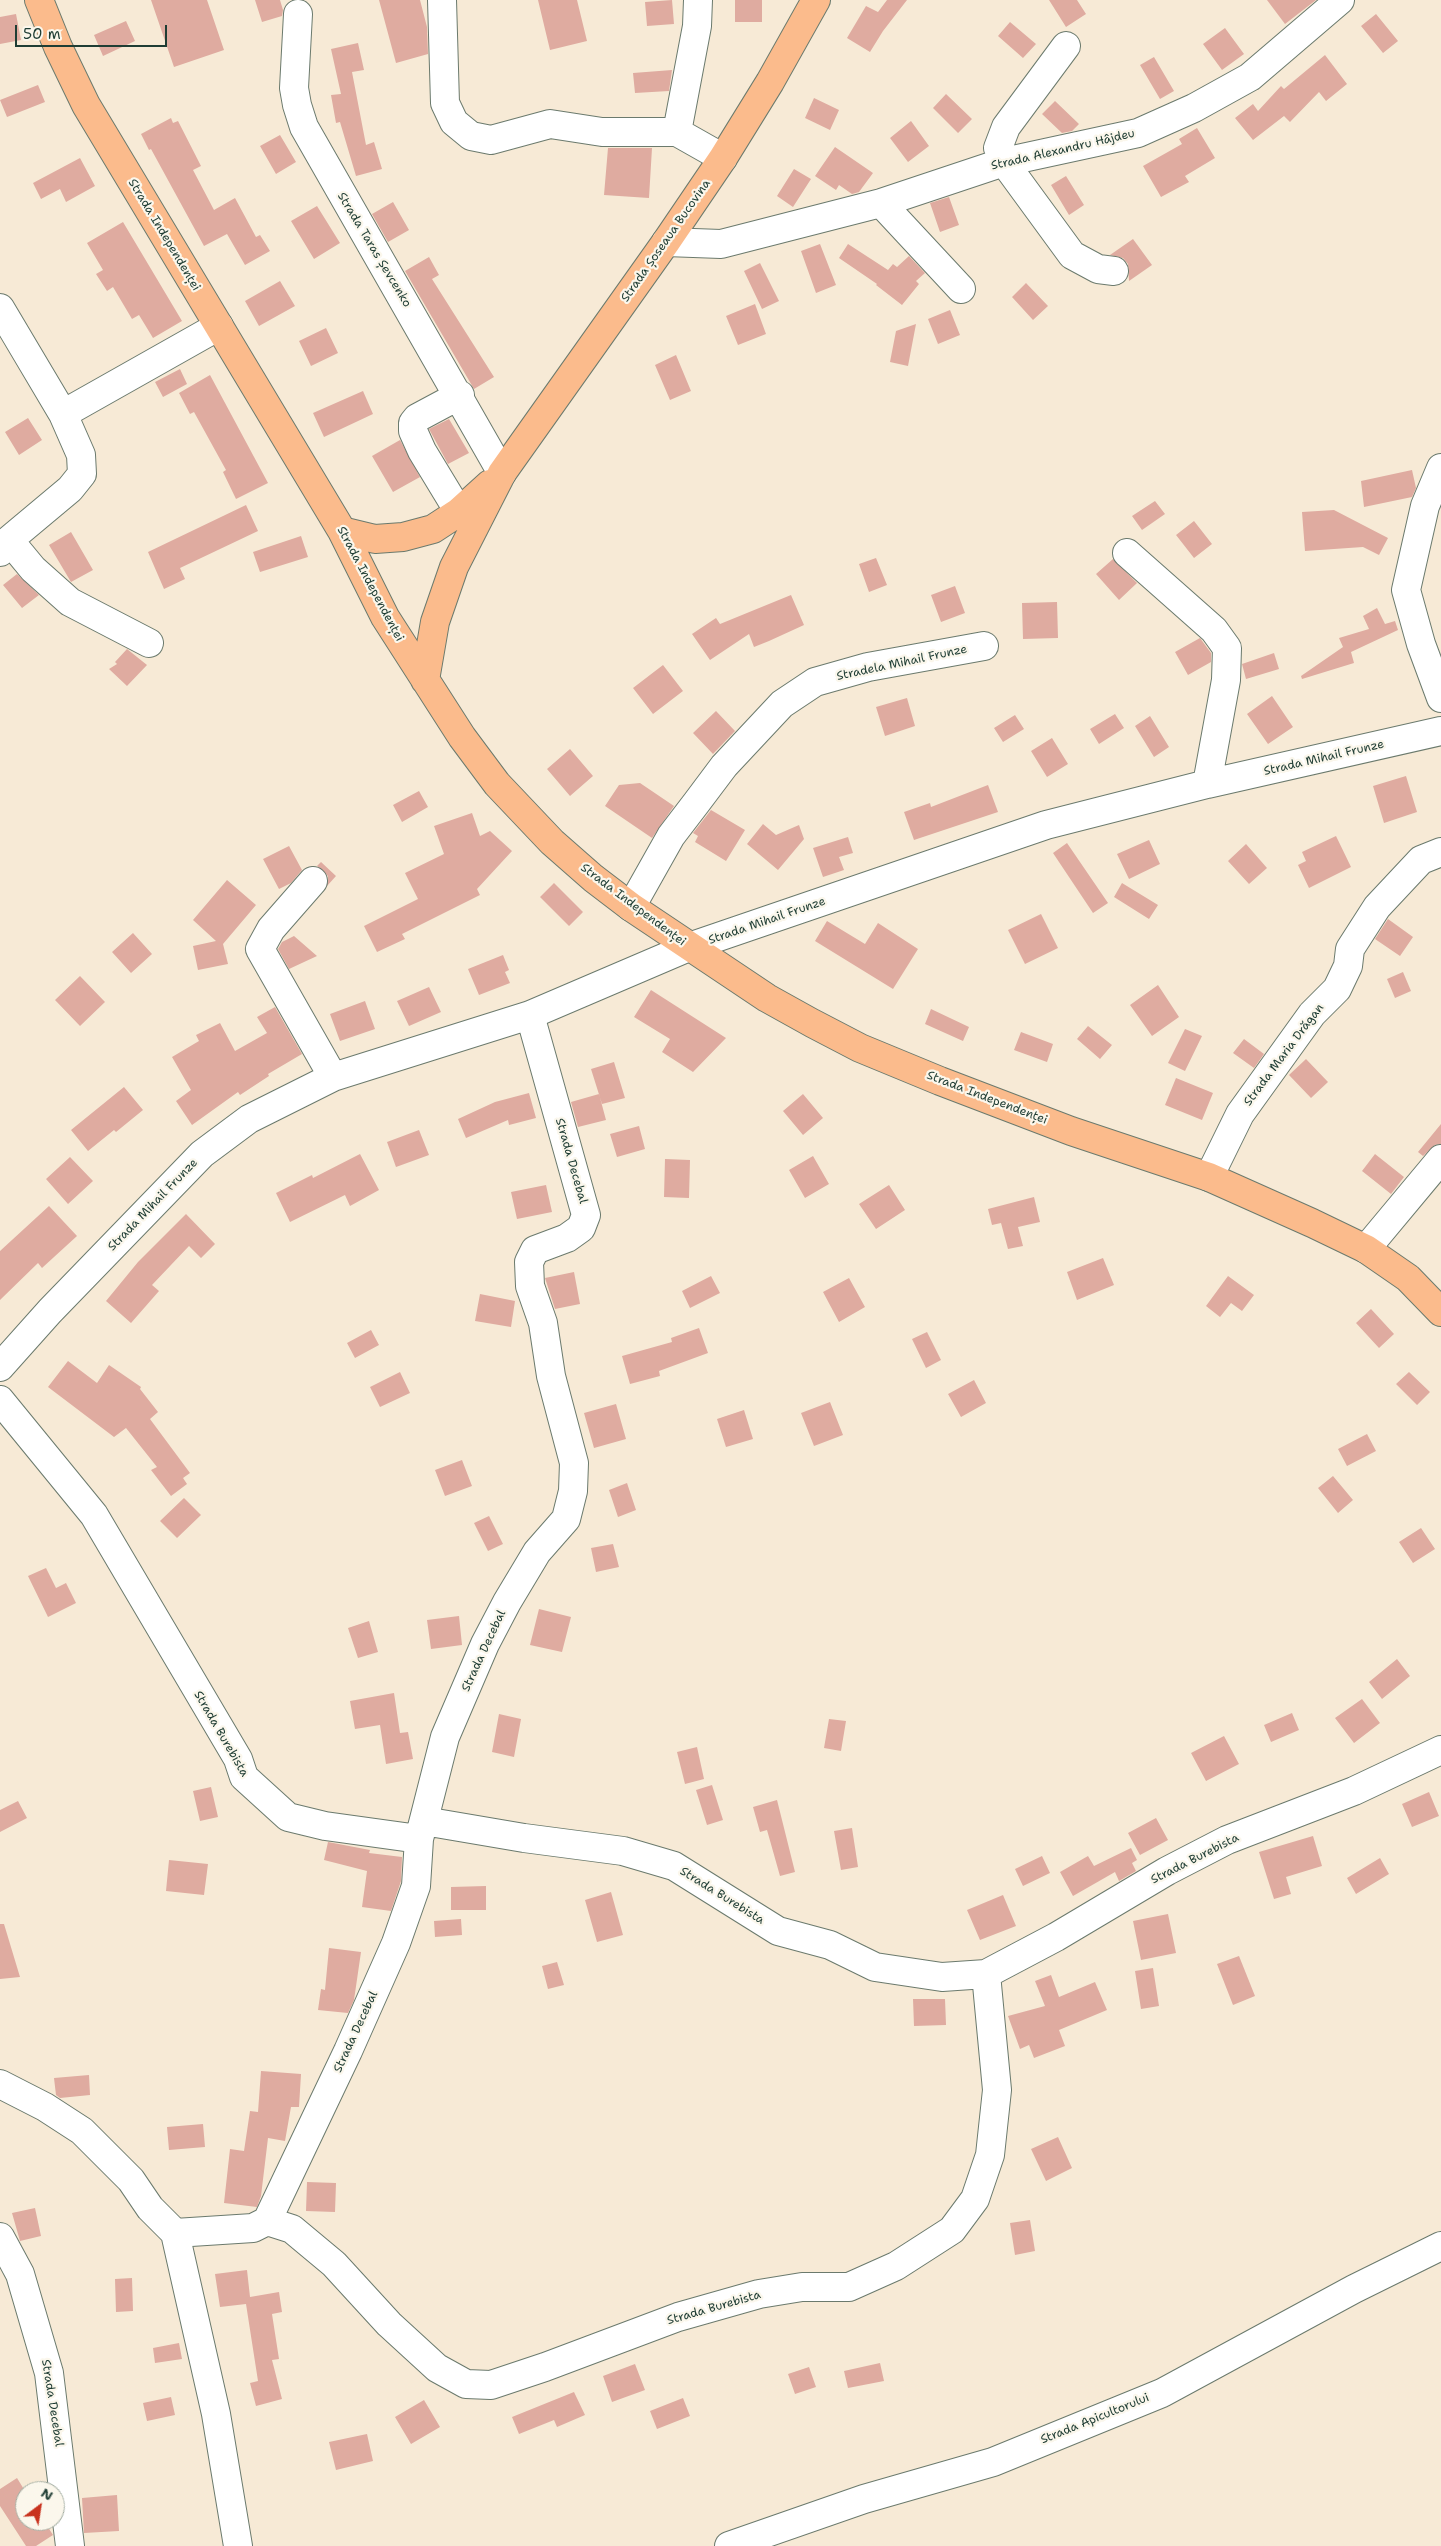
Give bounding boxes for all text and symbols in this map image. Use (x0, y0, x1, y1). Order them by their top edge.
scale bar (18, 15, 170, 47)
text: 50 m (23, 24, 61, 44)
street label: Strada Alexandru Hâjdeu (990, 126, 1136, 174)
street label: Strada Independenței (125, 176, 203, 294)
street label: Strada Șoseaua Bucovina (618, 177, 714, 305)
street label: Strada Taras Șevcenko (334, 190, 414, 310)
street label: Strada Independenței (334, 524, 406, 644)
street label: Stradela Mihail Frunze (835, 642, 969, 684)
street label: Strada Mihail Frunze (1263, 737, 1385, 779)
street label: Strada Independenței (578, 861, 688, 949)
street label: Strada Mihail Frunze (707, 894, 827, 948)
street label: Strada Maria Drăgan (1241, 1001, 1327, 1109)
street label: Strada Independenței (925, 1068, 1049, 1128)
street label: Strada Decebal (552, 1117, 590, 1205)
street label: Strada Mihail Frunze (105, 1156, 201, 1254)
street label: Strada Decebal (459, 1608, 509, 1694)
street label: Strada Burebista (191, 1688, 251, 1780)
street label: Strada Burebista (1149, 1831, 1241, 1887)
street label: Strada Burebista (677, 1864, 767, 1928)
street label: Strada Decebal (331, 1989, 381, 2075)
street label: Strada Burebista (665, 2288, 763, 2328)
street label: Strada Decebal (38, 2358, 66, 2448)
street label: Strada Apicultorului (1039, 2391, 1151, 2447)
north arrow (15, 2481, 65, 2531)
text: N (38, 2483, 57, 2505)

